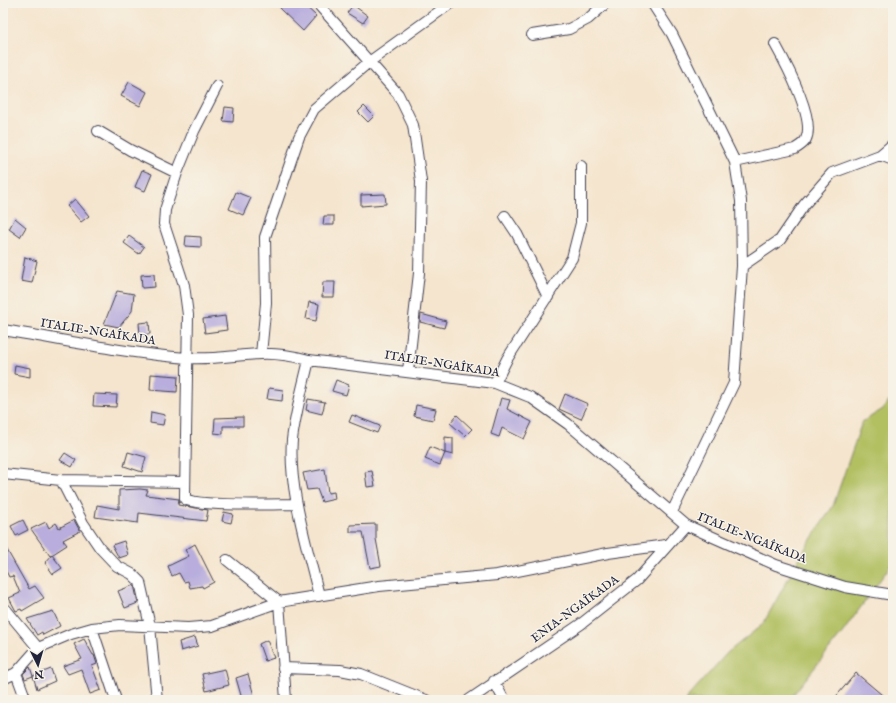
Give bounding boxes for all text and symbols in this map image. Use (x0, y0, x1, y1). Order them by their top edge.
street label: ITALIE-NGAÎKADA (39, 314, 158, 349)
street label: ITALIE-NGAÎKADA (383, 346, 502, 381)
street label: ITALIE-NGAÎKADA (695, 508, 810, 567)
street label: ENIA-NGAÎKADA (528, 571, 623, 646)
north arrow (18, 645, 58, 685)
text: N (33, 666, 45, 681)

